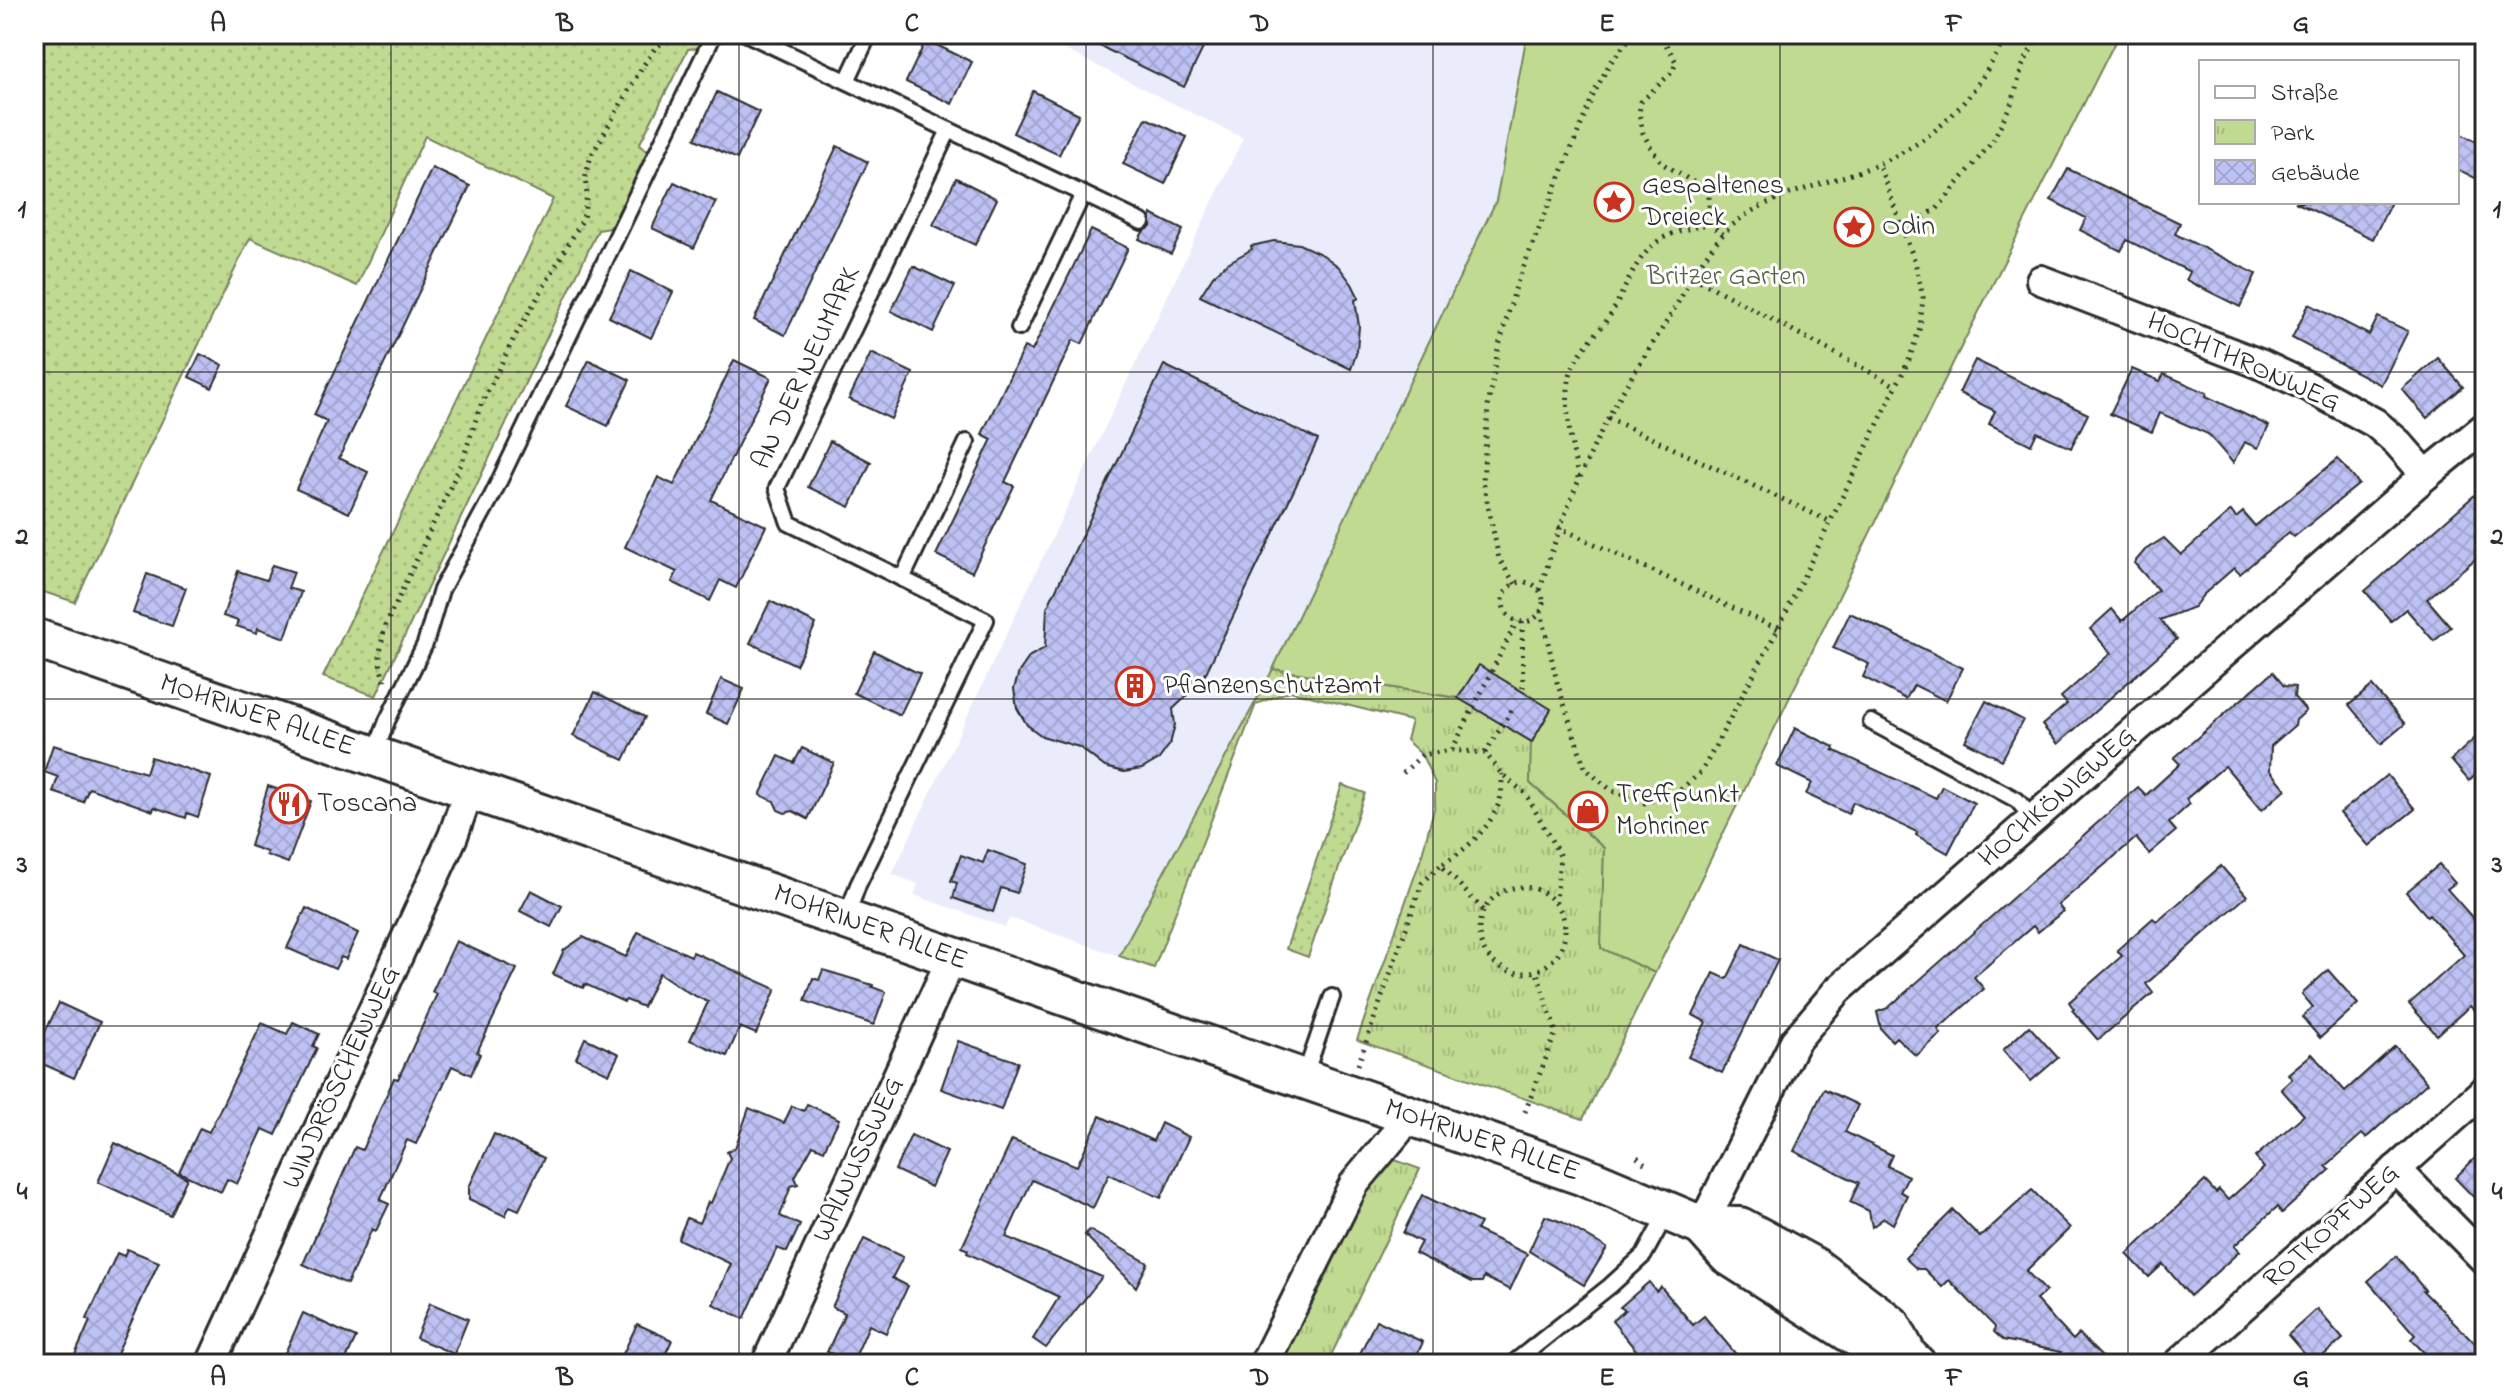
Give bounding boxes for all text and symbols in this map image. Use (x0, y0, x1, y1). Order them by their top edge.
text: A (210, 6, 226, 44)
text: B (555, 6, 574, 44)
text: C (905, 6, 919, 44)
text: D (1249, 6, 1270, 44)
text: E (1599, 6, 1615, 44)
text: F (1944, 6, 1963, 44)
text: G (2293, 6, 2309, 44)
legend (2199, 60, 2459, 204)
text: Straße (2271, 77, 2338, 112)
text: Park (2271, 117, 2315, 152)
text: Gebäude (2271, 157, 2360, 192)
place label: Gespaltenes Dreieck (1641, 166, 1784, 239)
place icon: Gespaltenes Dreieck (1593, 181, 1635, 223)
text: 1 (18, 192, 27, 230)
text: 1 (2493, 192, 2502, 230)
place icon: Odin (1833, 206, 1875, 248)
place label: Odin (1882, 207, 1935, 248)
park label: Britzer Garten (1645, 257, 1806, 298)
street label: AN DER NEUMARK (742, 259, 872, 476)
street label: HOCHTHRONWEG (2140, 302, 2346, 424)
text: 2 (15, 519, 29, 557)
text: 2 (2490, 519, 2504, 557)
street label: MOHRINER ALLEE (154, 663, 360, 769)
building icon: Pflanzenschutzamt (1114, 665, 1156, 707)
place label: Pflanzenschutzamt (1163, 666, 1382, 707)
street label: HOCHKÖNIGWEG (1970, 718, 2146, 878)
place label: Treffpunkt Mohriner (1616, 775, 1739, 848)
restaurant icon: Toscana (268, 783, 310, 825)
place label: Toscana (317, 784, 417, 825)
shop icon: Treffpunkt Mohriner (1567, 790, 1609, 832)
text: 3 (16, 847, 28, 885)
text: 3 (2491, 847, 2503, 885)
street label: MOHRINER ALLEE (767, 874, 973, 982)
street label: WINDRÖSCHENWEG (272, 960, 412, 1196)
street label: WALNUSSWEG (803, 1071, 915, 1249)
street label: MOHRINER ALLEE (1379, 1088, 1585, 1194)
street label: ROTKOPFWEG (2255, 1155, 2409, 1299)
text: 4 (17, 1174, 28, 1212)
text: 4 (2492, 1174, 2503, 1212)
text: A (210, 1360, 226, 1398)
text: B (555, 1360, 574, 1398)
text: C (905, 1360, 919, 1398)
text: D (1249, 1360, 1270, 1398)
text: E (1599, 1360, 1615, 1398)
text: F (1944, 1360, 1963, 1398)
text: G (2293, 1360, 2309, 1398)

